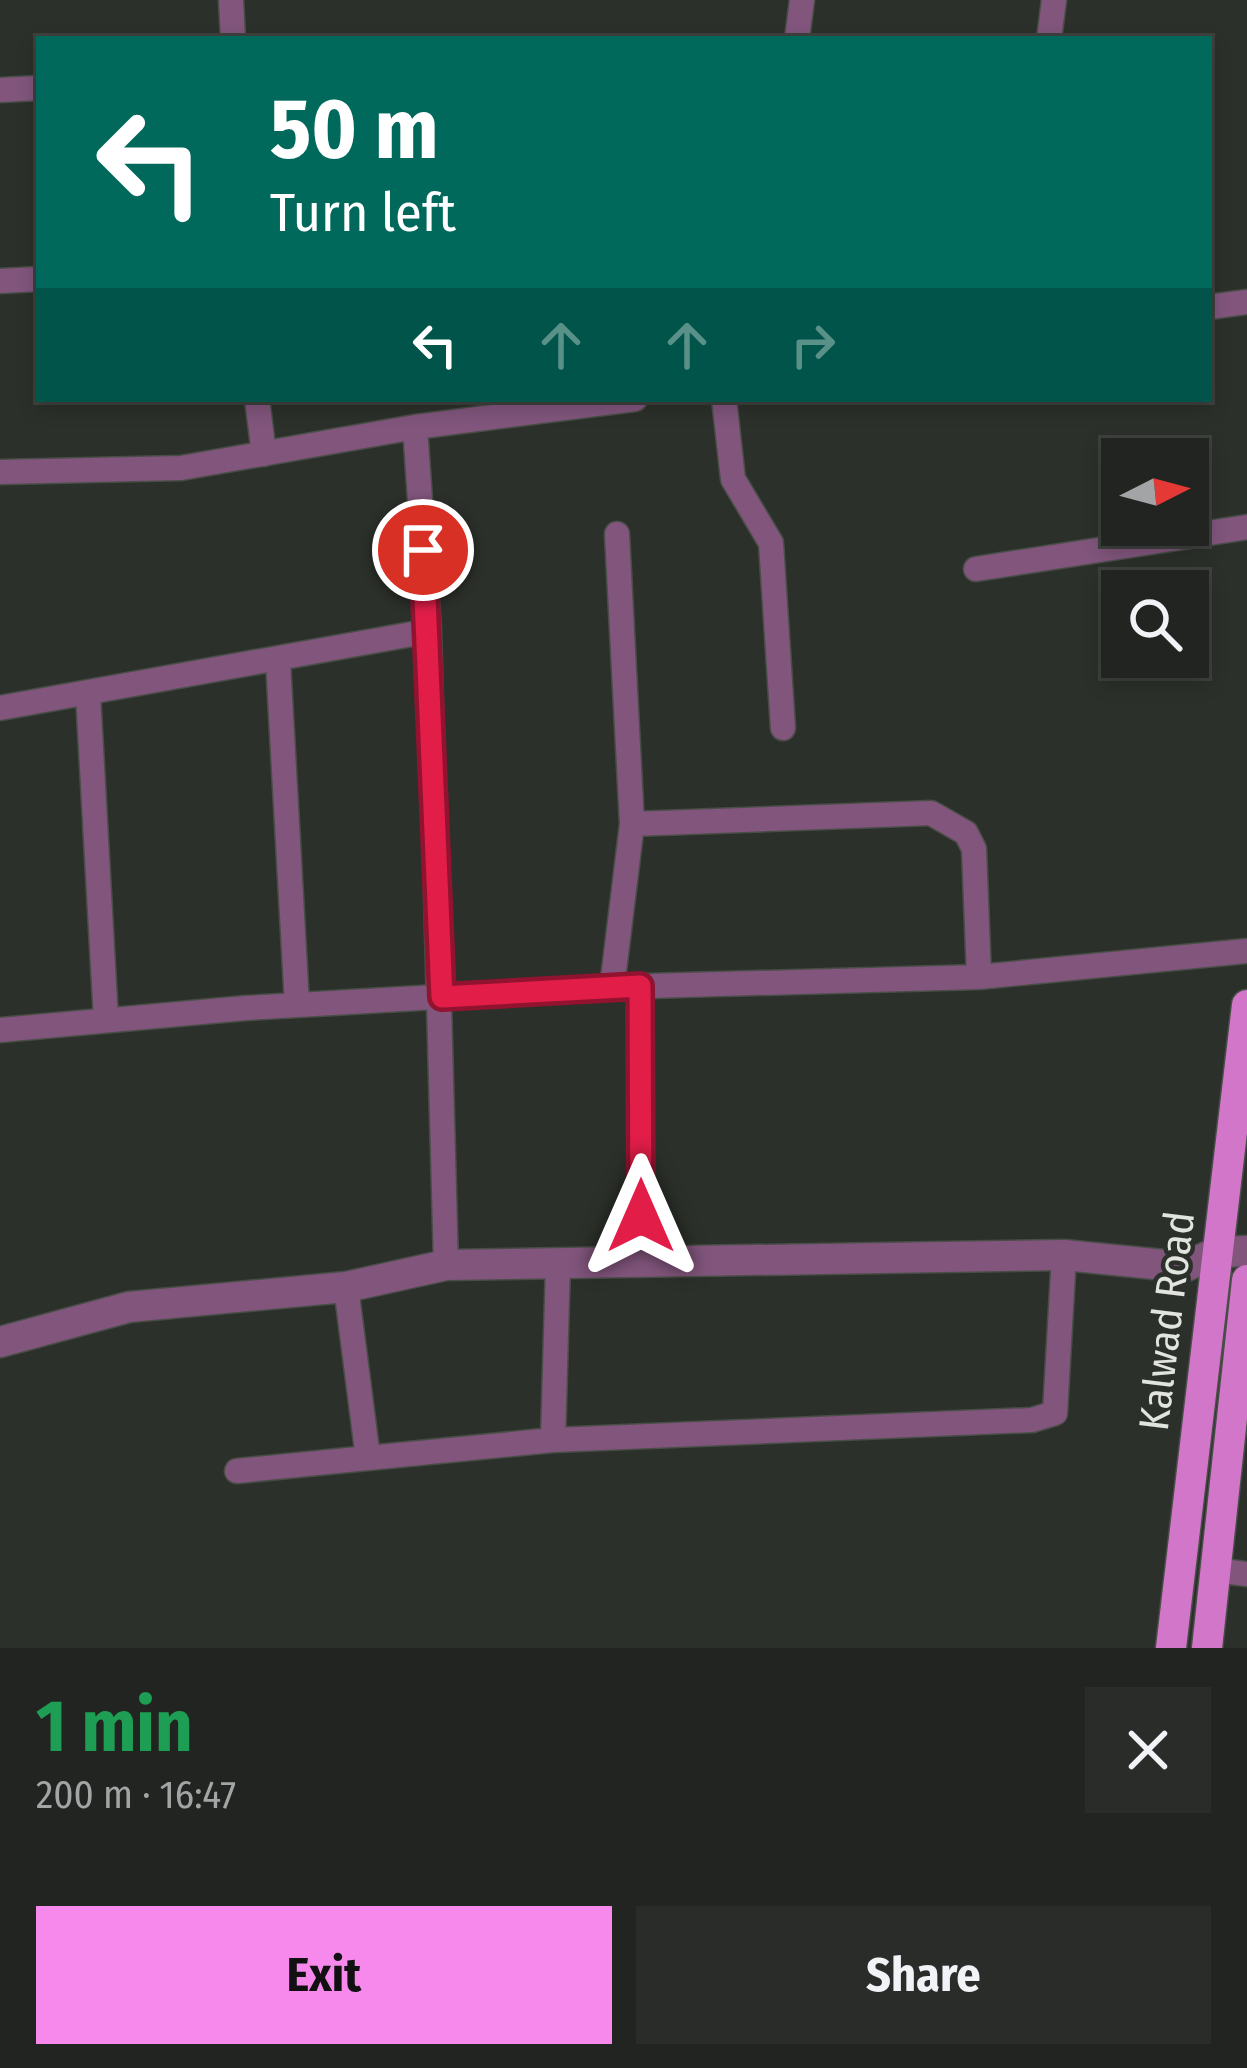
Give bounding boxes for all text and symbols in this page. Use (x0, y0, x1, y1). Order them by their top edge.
text: 50 m (270, 79, 439, 180)
icon: left (72, 84, 228, 240)
text: Turn left (270, 181, 456, 245)
icon: left (402, 312, 468, 378)
icon: ahead (528, 312, 594, 378)
icon: ahead (654, 312, 720, 378)
icon: right (780, 312, 846, 378)
north arrow (1101, 438, 1209, 546)
map controls (1101, 438, 1209, 678)
pin (372, 499, 474, 601)
icon: arrive (390, 517, 456, 583)
button: search (1101, 570, 1209, 678)
position arrow (578, 1153, 704, 1279)
street label: Kalwad Road (1129, 1209, 1205, 1433)
text: 1 min (36, 1684, 193, 1770)
button: close (1085, 1687, 1211, 1813)
text: 200 m · 16:47 (36, 1772, 236, 1818)
button: Exit (36, 1906, 612, 2044)
button: Share (636, 1906, 1211, 2044)

